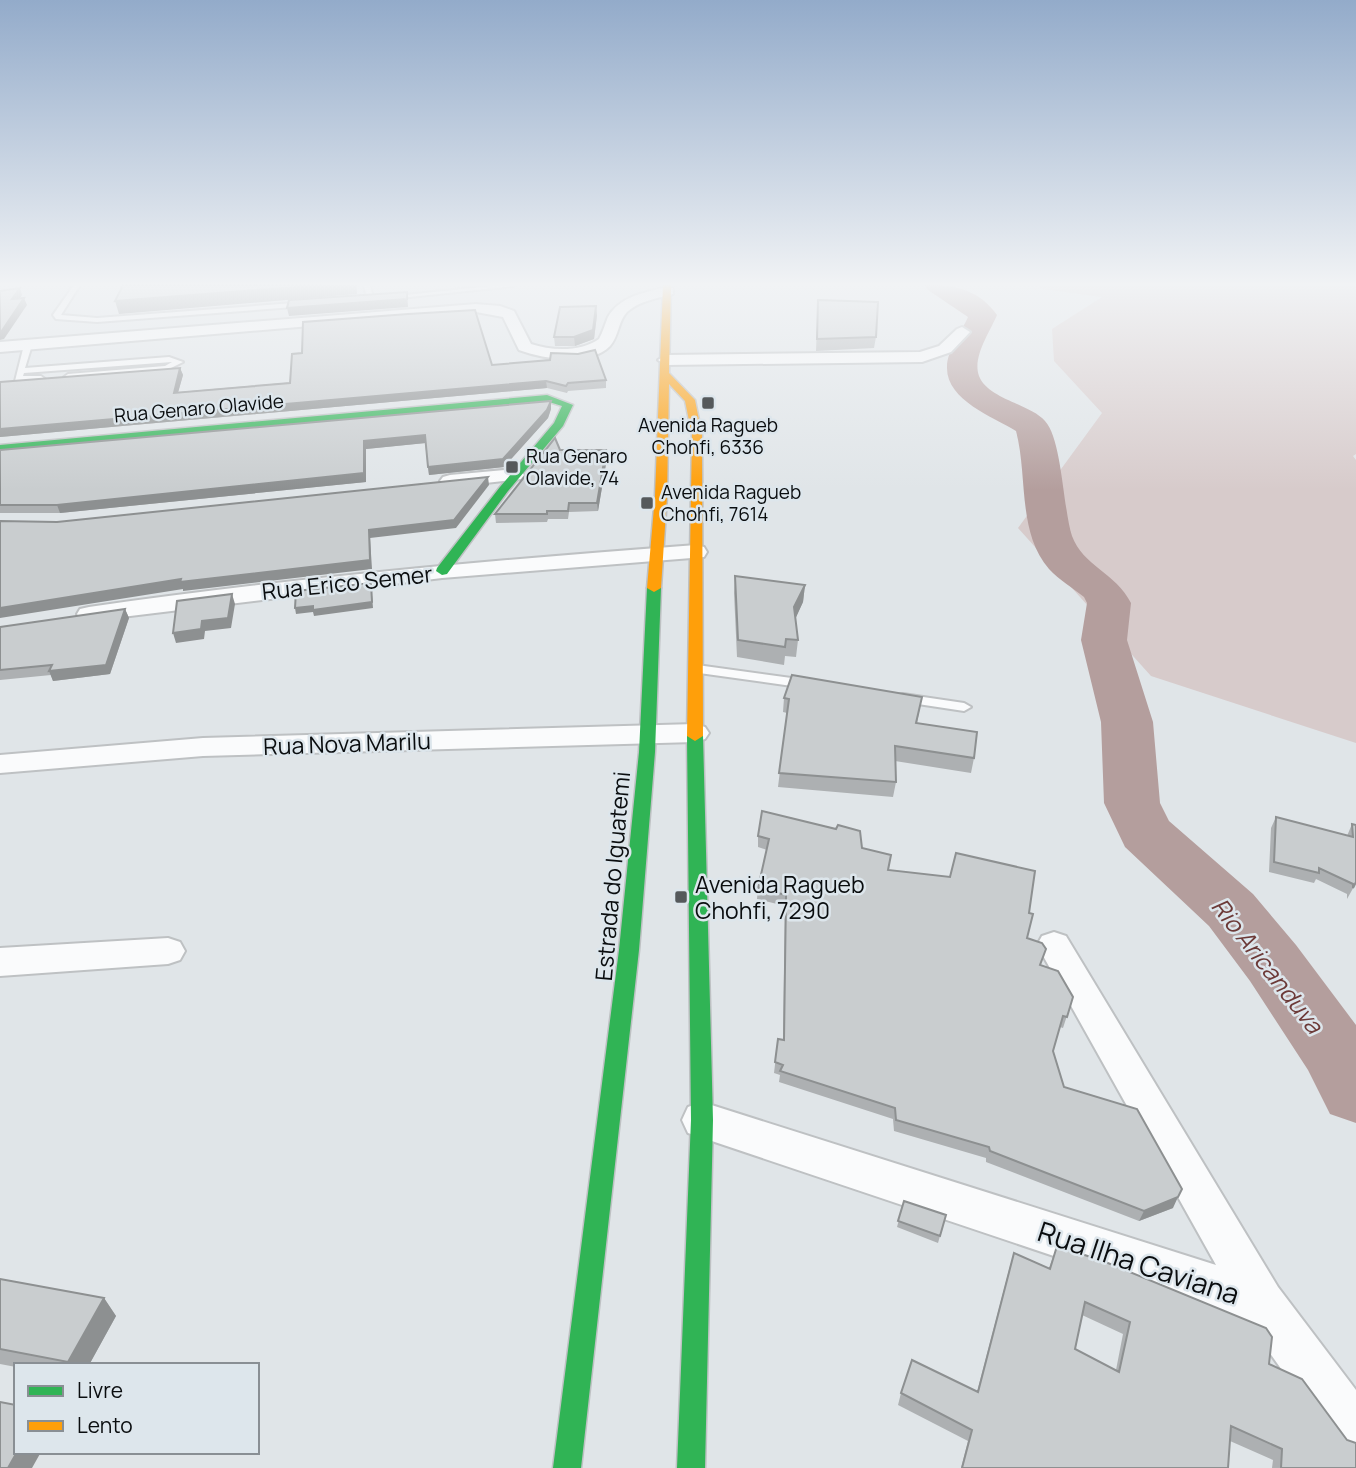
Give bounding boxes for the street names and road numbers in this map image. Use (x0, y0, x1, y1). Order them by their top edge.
street label: Rua Genaro Olavide (113, 388, 285, 428)
street label: Rua Erico Semer (260, 557, 434, 607)
street label: Rua Nova Marilu (263, 724, 431, 762)
street label: Estrada do Iguatemi (587, 770, 637, 982)
street label: Rua Ilha Caviana (1033, 1212, 1245, 1312)

